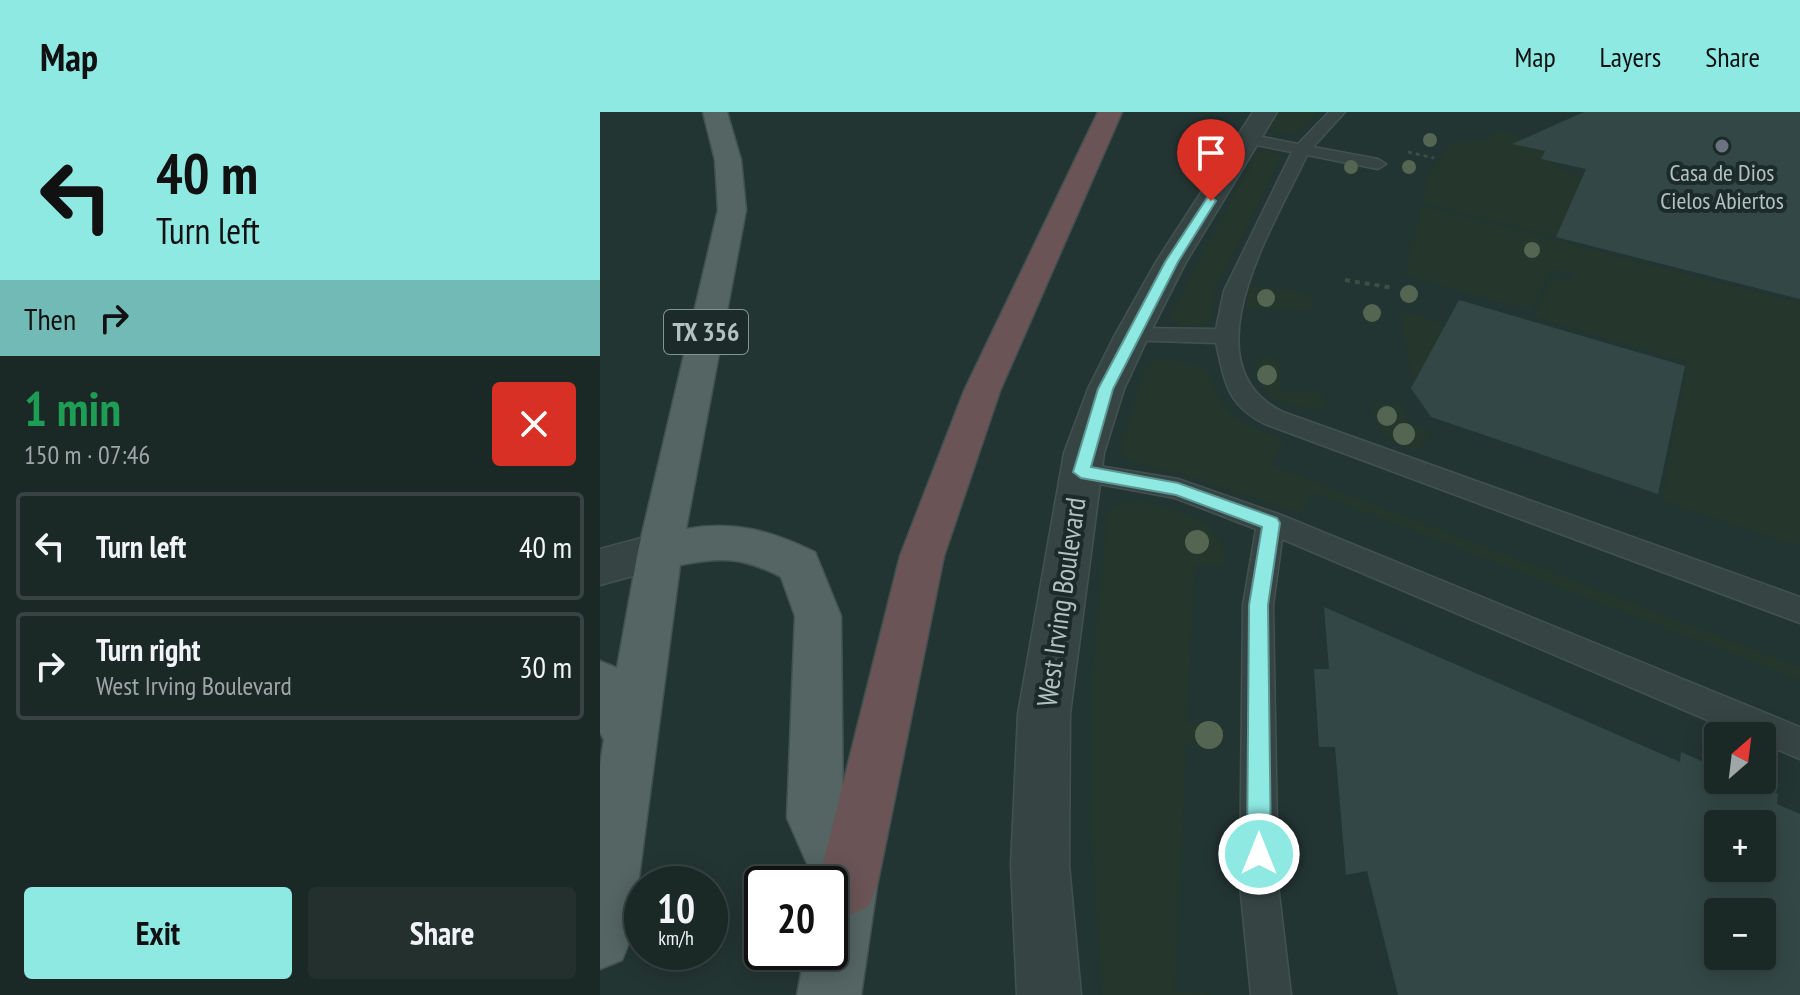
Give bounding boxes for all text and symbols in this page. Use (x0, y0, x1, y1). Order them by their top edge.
text: Map (40, 32, 98, 81)
text: Map (1514, 38, 1556, 75)
text: Layers (1600, 38, 1661, 75)
text: Share (1705, 38, 1760, 75)
pin (1177, 119, 1245, 201)
icon: arrive (1189, 131, 1233, 175)
text: 40 m (156, 137, 258, 209)
marker: Casa de Dios Cielos Abiertos (1713, 137, 1731, 155)
icon: left (24, 144, 128, 248)
place label: Casa de Dios Cielos Abiertos (1660, 157, 1784, 216)
text: Turn left (156, 207, 260, 254)
icon: right (92, 296, 136, 340)
text: Then (24, 299, 76, 338)
road number: TX 356 (664, 310, 748, 354)
text: 1 min (24, 377, 121, 439)
button: close (492, 382, 576, 466)
text: 150 m · 07:46 (24, 438, 150, 471)
street label: West Irving Boulevard (1028, 495, 1093, 709)
icon: left (28, 524, 72, 568)
text: Turn left (96, 527, 186, 566)
text: 40 m (519, 527, 572, 566)
text: Turn right (96, 630, 200, 669)
icon: right (28, 644, 72, 688)
text: 30 m (519, 647, 572, 686)
text: West Irving Boulevard (96, 669, 292, 702)
north arrow (1704, 722, 1776, 794)
map controls (1704, 722, 1776, 970)
button: + (1704, 810, 1776, 882)
position arrow (1217, 812, 1301, 896)
speed limit sign: 20 (744, 866, 848, 970)
text: 10 (657, 882, 695, 934)
button: Exit (24, 887, 292, 979)
button: Share (308, 887, 576, 979)
button: − (1704, 898, 1776, 970)
text: km/h (658, 925, 694, 951)

